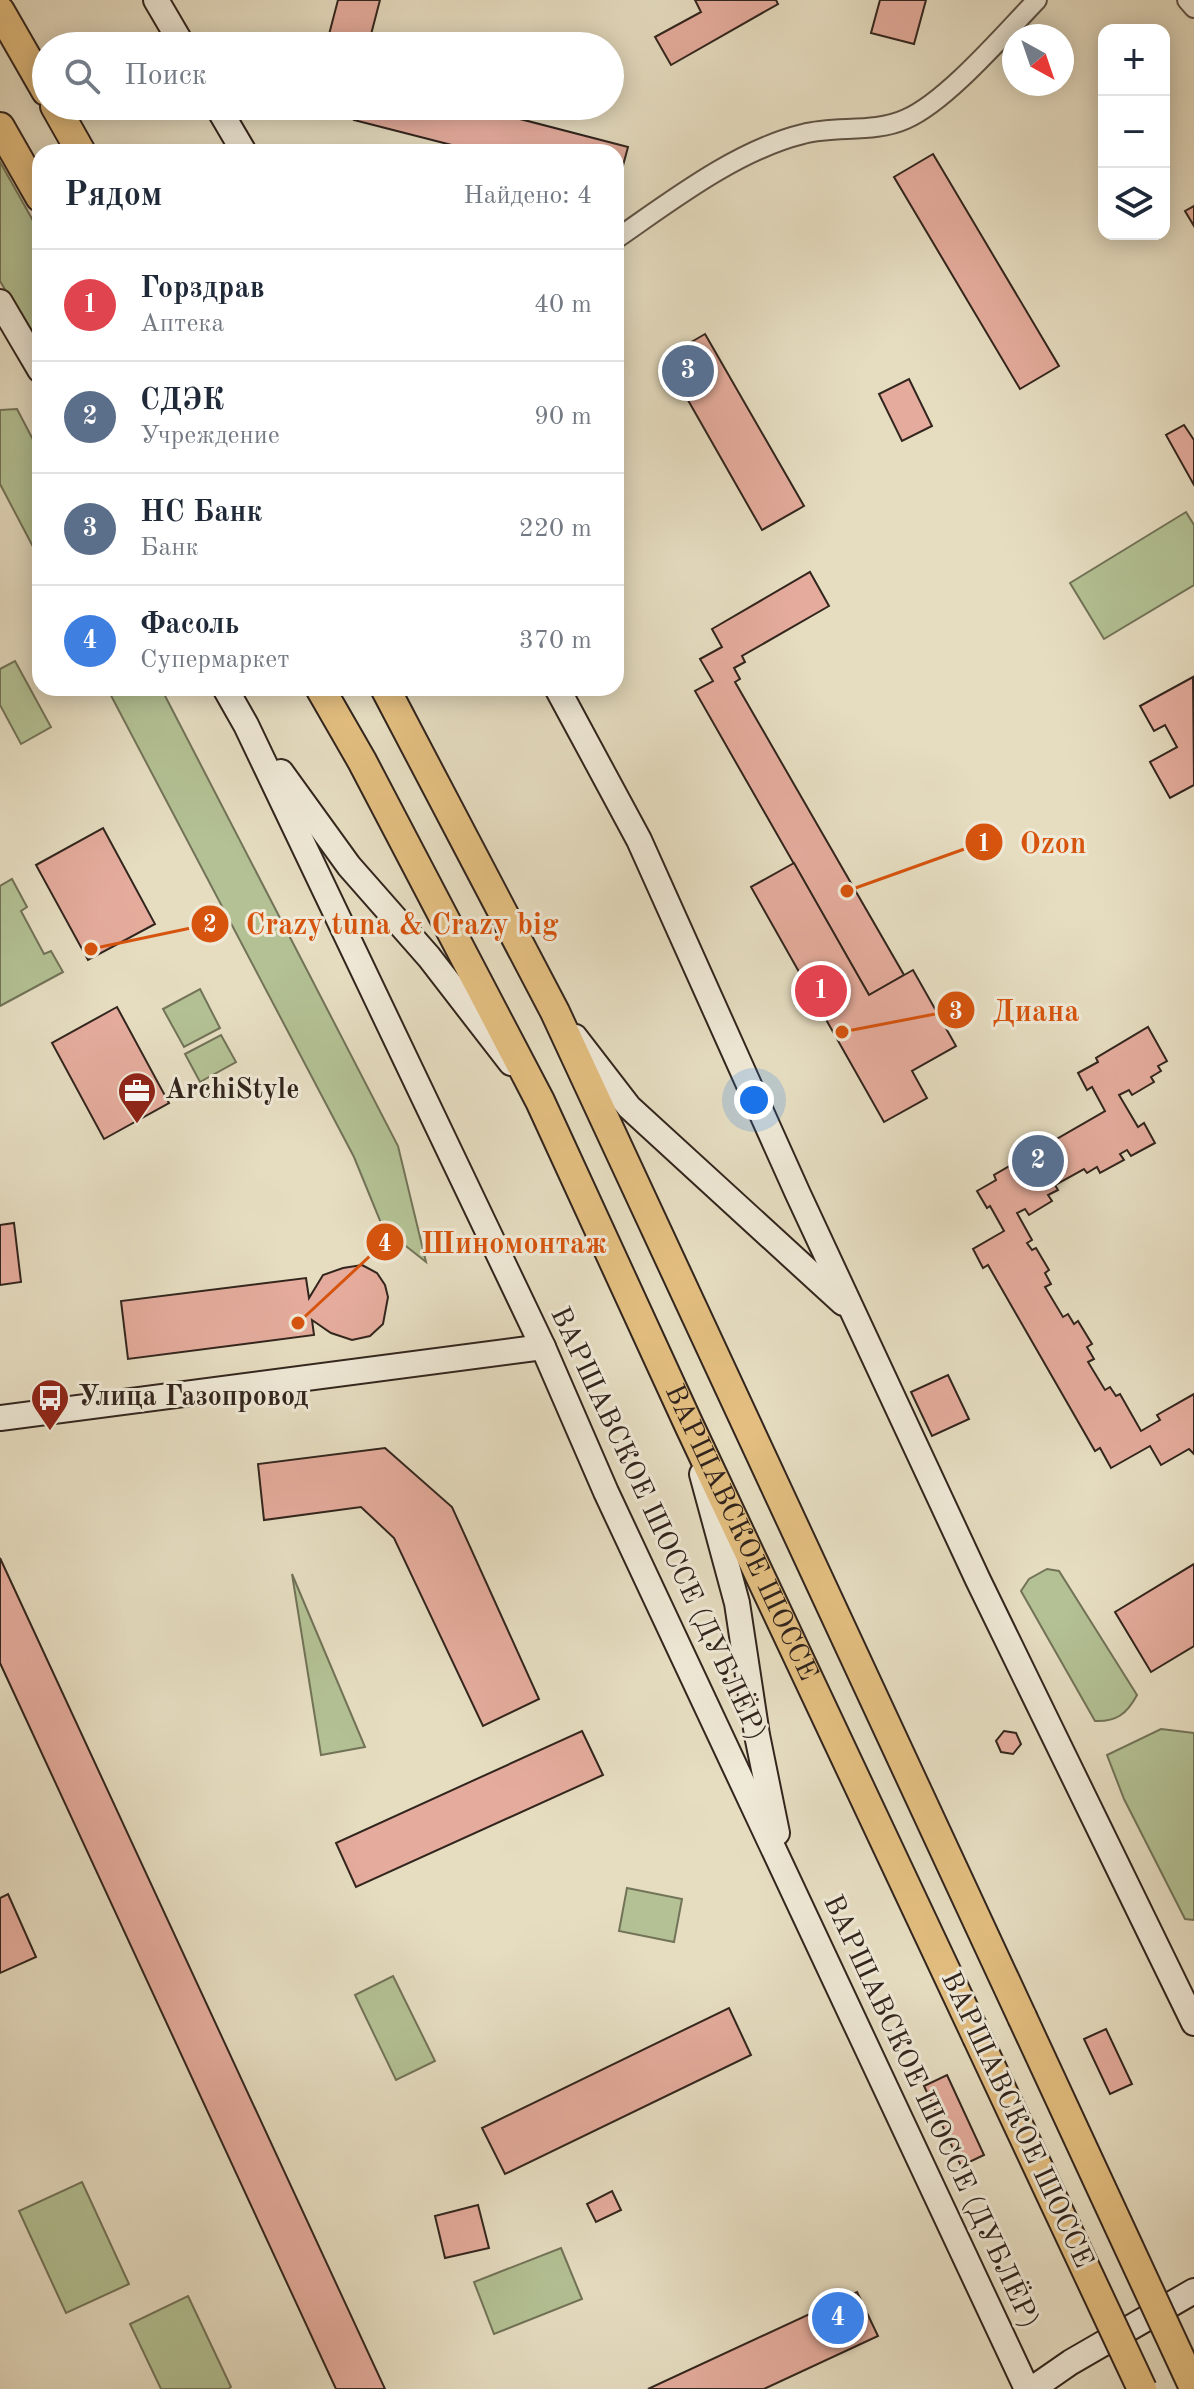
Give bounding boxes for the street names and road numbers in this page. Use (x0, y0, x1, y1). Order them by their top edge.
street label: ВАРШАВСКОЕ ШОССЕ (ДУБЛЁР) (542, 1302, 772, 1746)
street label: ВАРШАВСКОЕ ШОССЕ (656, 1380, 824, 1688)
street label: ВАРШАВСКОЕ ШОССЕ (ДУБЛЁР) (815, 1890, 1045, 2334)
street label: ВАРШАВСКОЕ ШОССЕ (932, 1966, 1100, 2274)

